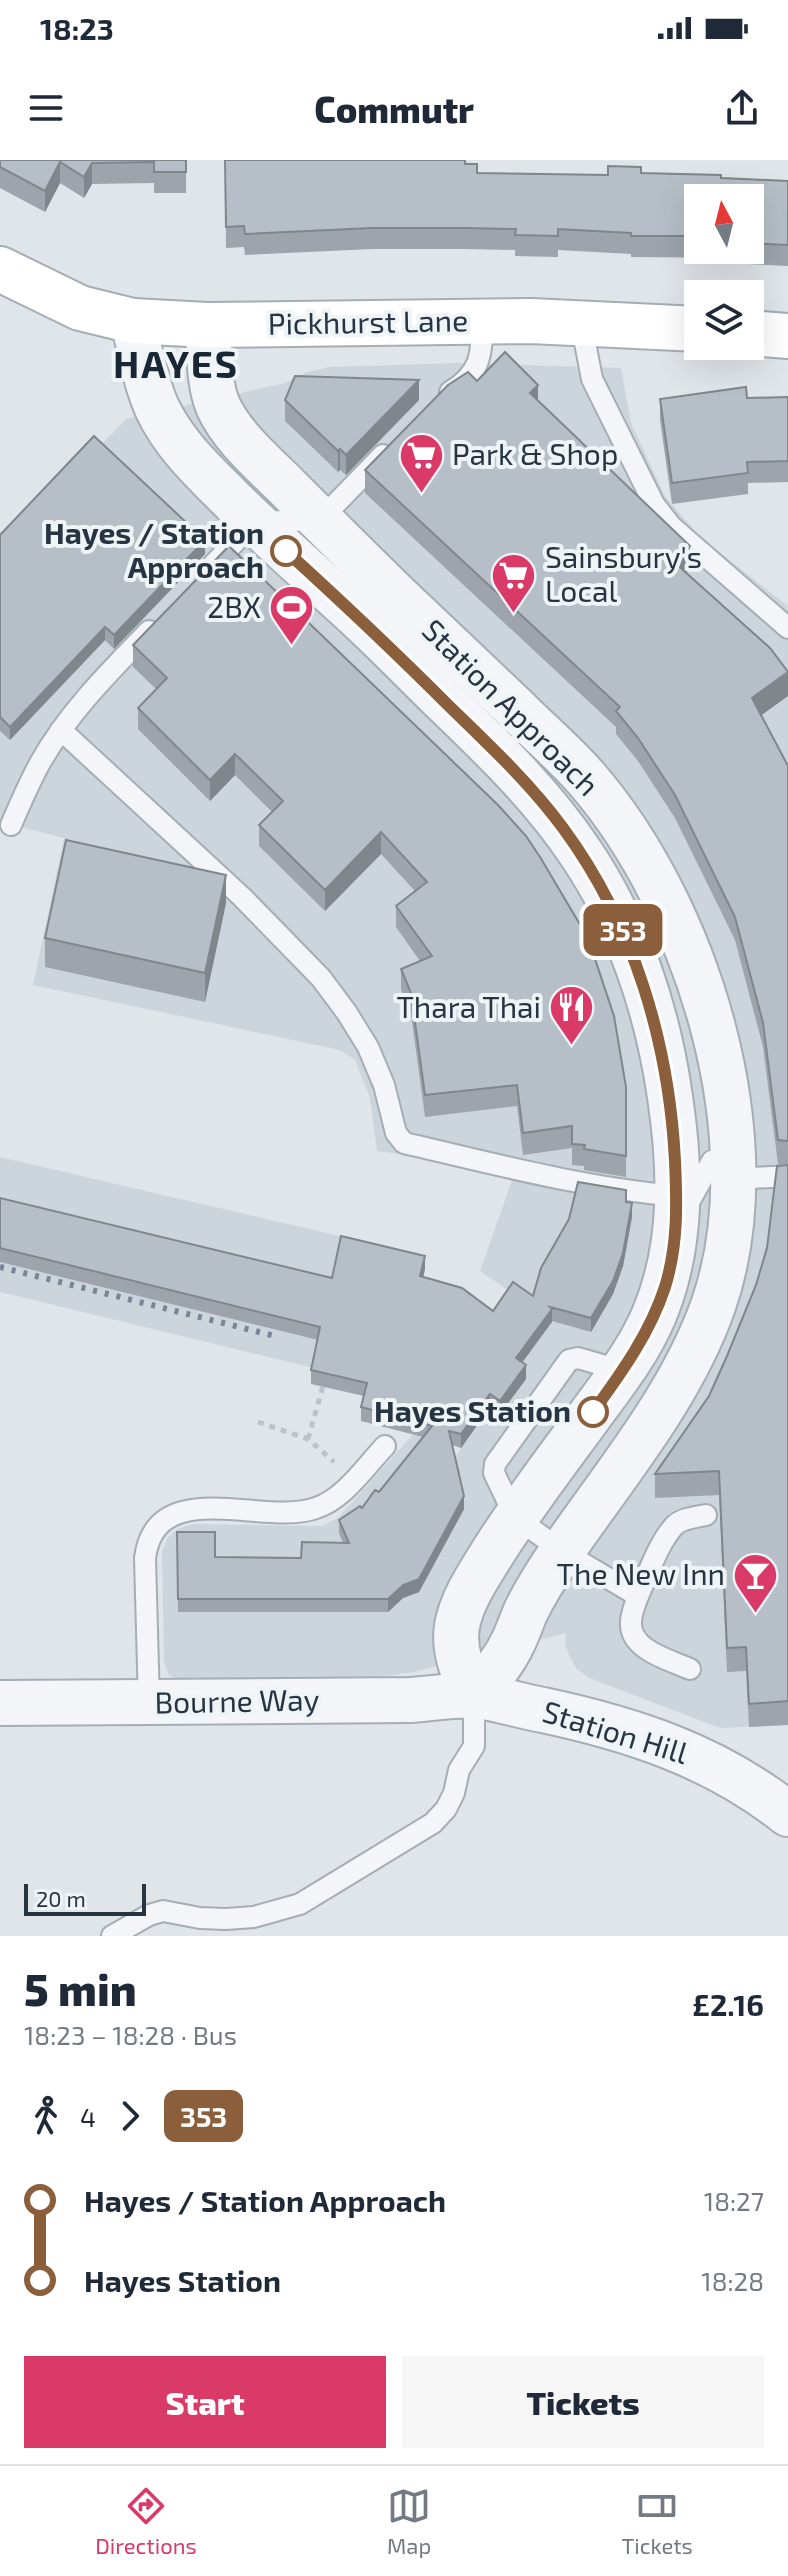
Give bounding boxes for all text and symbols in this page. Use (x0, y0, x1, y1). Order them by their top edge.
text: 18:23 (40, 10, 114, 46)
icon: menu (24, 86, 68, 130)
icon: share (720, 86, 764, 130)
text: Commutr (314, 87, 474, 130)
north arrow (684, 184, 764, 264)
map controls (684, 184, 764, 360)
button: layers (684, 280, 764, 360)
street label: Pickhurst Lane (267, 301, 468, 341)
district label: HAYES (113, 340, 239, 386)
supermarket icon: Park & Shop (397, 431, 445, 494)
place label: Park & Shop (452, 435, 618, 471)
place label: Hayes / Station Approach (44, 514, 264, 584)
marker: Hayes / Station Approach (271, 536, 301, 566)
place label: Sainsbury's Local (545, 538, 702, 608)
supermarket icon: Sainsbury's Local (490, 551, 538, 614)
sports icon: 2BX (268, 584, 316, 647)
place label: 2BX (207, 588, 261, 624)
street label: Station Approach (416, 611, 607, 802)
line badge: 353 (577, 904, 669, 956)
text: 353 (599, 913, 647, 947)
restaurant icon: Thara Thai (548, 984, 596, 1047)
place label: Thara Thai (396, 988, 541, 1024)
place label: Hayes Station (374, 1392, 571, 1429)
marker: Hayes Station (578, 1397, 608, 1427)
bar icon: The New Inn (732, 1551, 780, 1614)
place label: The New Inn (557, 1555, 725, 1591)
street label: Bourne Way (154, 1681, 320, 1719)
street label: Station Hill (539, 1692, 693, 1770)
scale bar (24, 1880, 146, 1916)
text: 20 m (36, 1885, 86, 1911)
text: 5 min (24, 1962, 137, 2015)
text: £2.16 (692, 1986, 764, 2022)
text: 18:23 – 18:28 · Bus (24, 2019, 237, 2050)
icon: walk (24, 2094, 68, 2138)
icon: forward (108, 2094, 152, 2138)
text: 353 (180, 2099, 227, 2133)
text: 4 (80, 2101, 96, 2132)
text: Hayes / Station Approach (84, 2182, 446, 2218)
text: 18:27 (704, 2185, 764, 2216)
text: Hayes Station (84, 2262, 281, 2298)
text: 18:28 (701, 2265, 764, 2296)
button: Start (24, 2356, 386, 2448)
button: Tickets (402, 2356, 764, 2448)
tab: Directions (95, 2484, 197, 2558)
tab: Map (387, 2484, 431, 2558)
tab: Tickets (622, 2484, 693, 2558)

